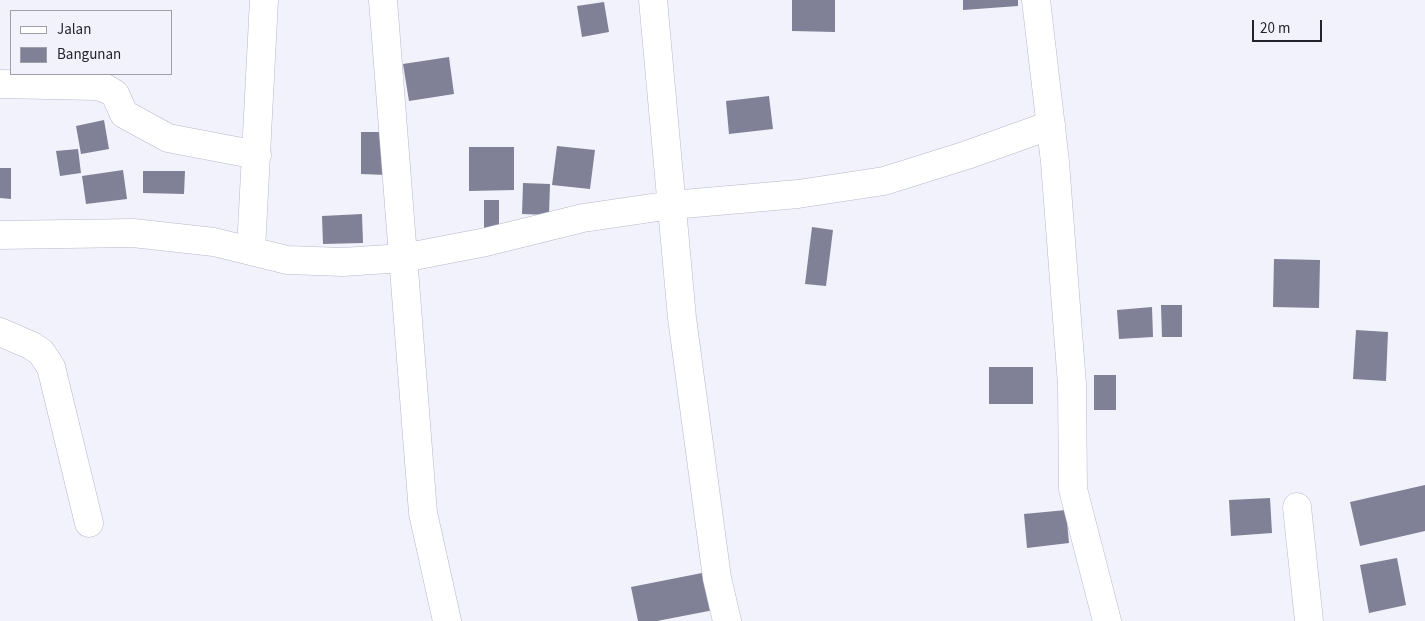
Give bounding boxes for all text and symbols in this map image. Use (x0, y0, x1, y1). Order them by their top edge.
legend (10, 10, 172, 75)
scale bar (1255, 10, 1325, 42)
text: 20 m (1260, 18, 1290, 39)
text: Jalan (57, 19, 91, 40)
text: Bangunan (57, 44, 121, 65)

